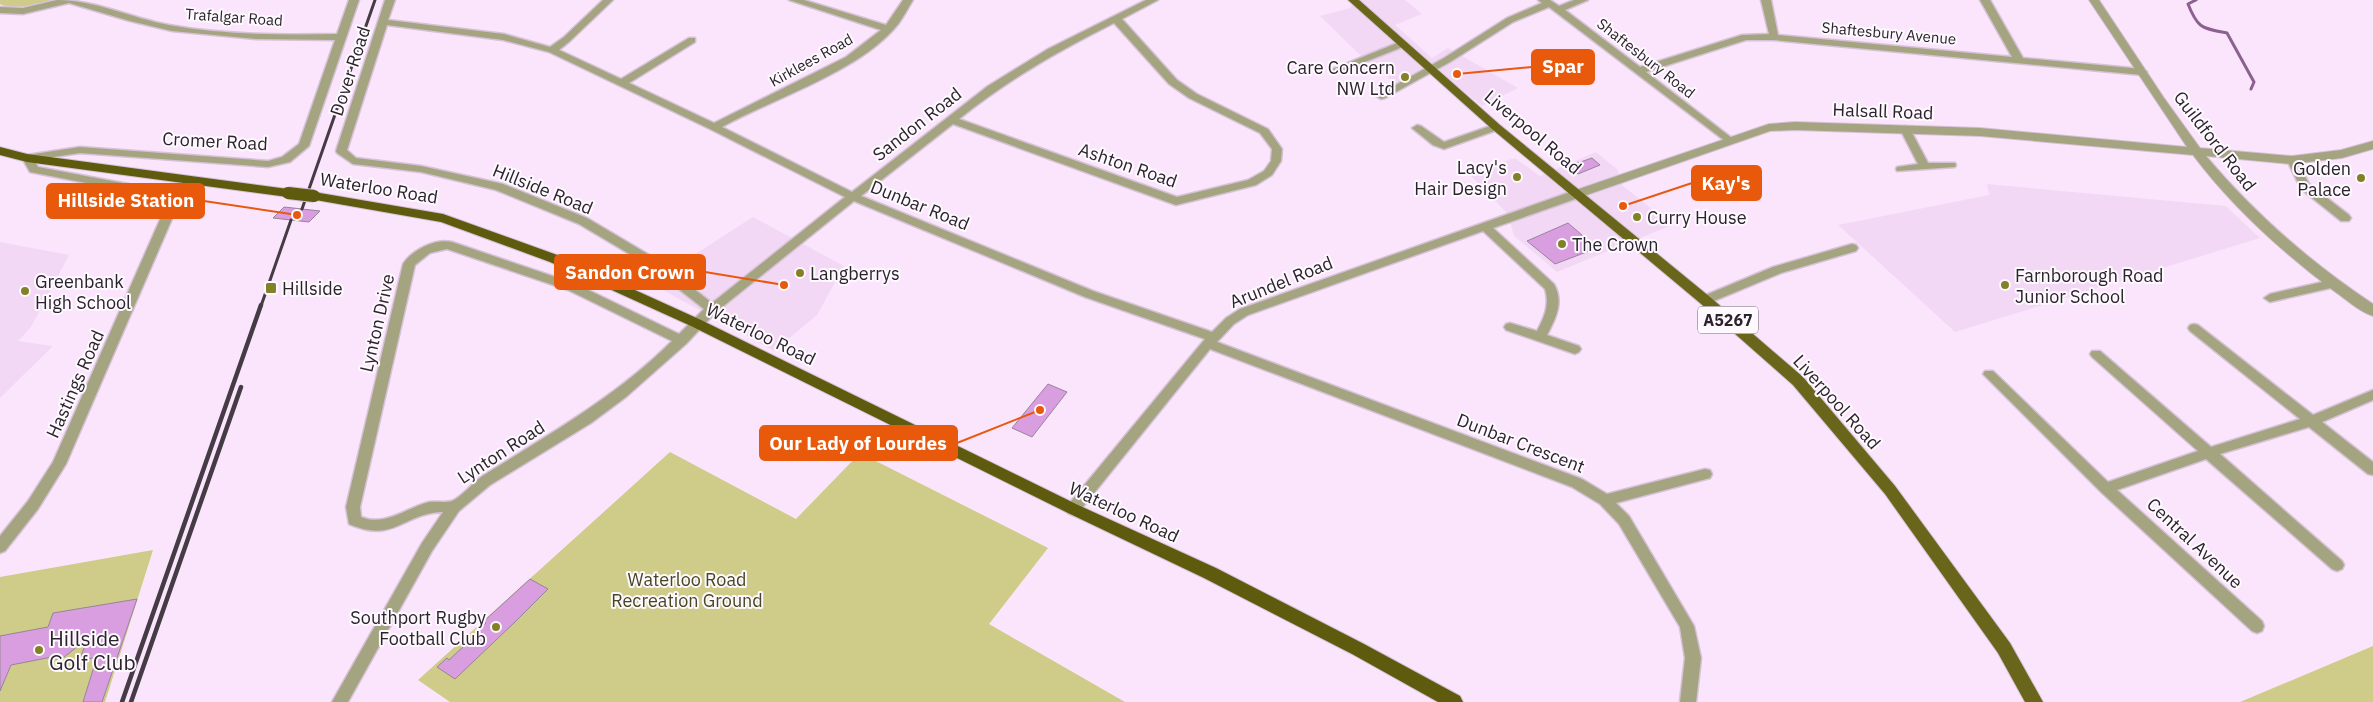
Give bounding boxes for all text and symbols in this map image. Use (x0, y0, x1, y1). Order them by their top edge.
street label: Trafalgar Road (185, 4, 283, 30)
street label: Shaftesbury Road (1593, 14, 1699, 102)
street label: Shaftesbury Avenue (1821, 18, 1957, 48)
street label: Dover Road (325, 23, 375, 119)
street label: Kirklees Road (766, 29, 856, 91)
callout: Spar (1532, 50, 1594, 84)
text: Spar (1542, 54, 1584, 78)
place label: Care Concern NW Ltd (1286, 56, 1395, 100)
marker: Care Concern NW Ltd (1399, 71, 1411, 83)
street label: Sandon Road (868, 82, 966, 166)
street label: Liverpool Road (1480, 85, 1586, 179)
street label: Guildford Road (2169, 86, 2261, 196)
street label: Halsall Road (1832, 98, 1934, 124)
street label: Cromer Road (162, 127, 268, 155)
street label: Ashton Road (1076, 137, 1180, 193)
place label: Lacy's Hair Design (1414, 156, 1507, 200)
place label: Golden Palace (2293, 157, 2351, 201)
street label: Hillside Road (489, 158, 597, 220)
callout: Kay's (1692, 166, 1761, 200)
street label: Waterloo Road (318, 167, 440, 209)
marker: Lacy's Hair Design (1511, 171, 1523, 183)
text: Kay's (1702, 171, 1750, 195)
marker: Golden Palace (2355, 172, 2367, 184)
street label: Dunbar Road (867, 175, 973, 235)
callout: Hillside Station (47, 184, 204, 218)
text: Hillside Station (58, 188, 194, 212)
place label: Curry House (1647, 206, 1747, 229)
marker: Curry House (1631, 211, 1643, 223)
place label: The Crown (1572, 233, 1658, 256)
marker: The Crown (1556, 238, 1568, 250)
street label: Arundel Road (1226, 251, 1336, 313)
callout: Sandon Crown (555, 255, 705, 289)
text: Sandon Crown (565, 260, 695, 284)
place label: Langberrys (810, 262, 900, 285)
place label: Farnborough Road Junior School (2015, 264, 2163, 308)
marker: Langberrys (794, 267, 806, 279)
place label: Greenbank High School (35, 270, 131, 314)
street label: Lynton Drive (355, 272, 399, 374)
place label: Hillside (282, 277, 343, 300)
marker: Farnborough Road Junior School (1999, 279, 2011, 291)
marker: Hillside (264, 281, 278, 295)
marker: Greenbank High School (19, 285, 31, 297)
street label: Waterloo Road (703, 298, 819, 370)
road number: A5267 (1698, 306, 1758, 334)
street label: Hastings Road (41, 326, 109, 442)
street label: Liverpool Road (1788, 350, 1886, 454)
street label: Dunbar Crescent (1454, 408, 1588, 478)
street label: Lynton Road (453, 415, 549, 489)
callout: Our Lady of Lourdes (760, 426, 957, 460)
text: Our Lady of Lourdes (769, 431, 947, 455)
street label: Waterloo Road (1065, 476, 1183, 548)
street label: Central Avenue (2142, 493, 2248, 593)
park label: Waterloo Road Recreation Ground (611, 568, 763, 612)
place label: Southport Rugby Football Club (350, 606, 486, 650)
marker: Southport Rugby Football Club (490, 621, 502, 633)
place label: Hillside Golf Club (49, 624, 136, 676)
marker: Hillside Golf Club (33, 644, 45, 656)

